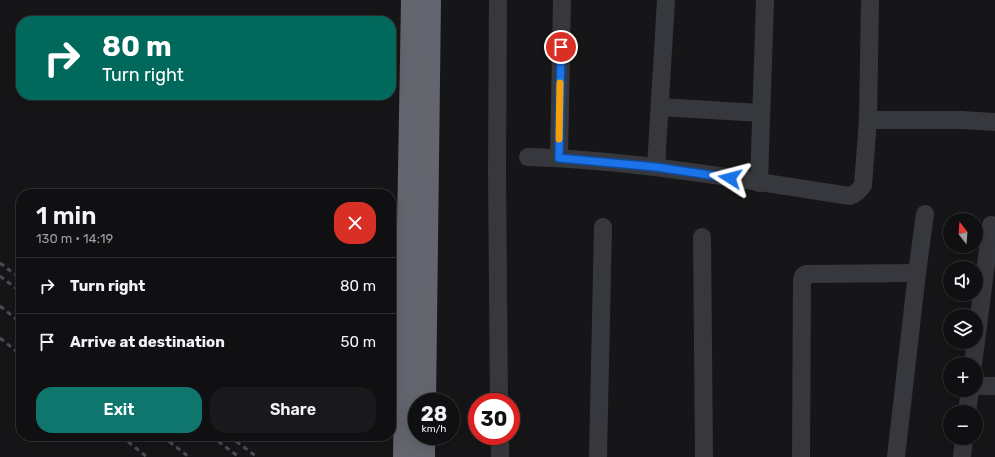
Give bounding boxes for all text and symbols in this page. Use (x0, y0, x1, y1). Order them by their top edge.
text: 80 m (102, 30, 172, 63)
pin (544, 30, 578, 64)
icon: right (36, 32, 88, 84)
icon: arrive (550, 36, 572, 58)
text: Turn right (102, 64, 184, 86)
position arrow (709, 157, 751, 199)
text: 1 min (36, 202, 96, 230)
button: close (334, 202, 376, 244)
north arrow (943, 213, 983, 253)
map controls (943, 213, 983, 445)
text: 130 m · 14:19 (36, 231, 113, 246)
button: sound (943, 261, 983, 301)
icon: right (36, 275, 58, 297)
text: Turn right (70, 277, 145, 295)
text: 80 m (340, 277, 376, 295)
button: layers (943, 309, 983, 349)
icon: arrive (36, 331, 58, 353)
text: Arrive at destination (70, 333, 225, 351)
text: 50 m (341, 333, 376, 351)
button: + (943, 357, 983, 397)
button: Exit (36, 387, 202, 433)
button: Share (210, 387, 376, 433)
speed limit sign: 30 (468, 393, 520, 445)
text: 28 (421, 402, 447, 426)
button: − (943, 405, 983, 445)
text: km/h (422, 423, 446, 435)

